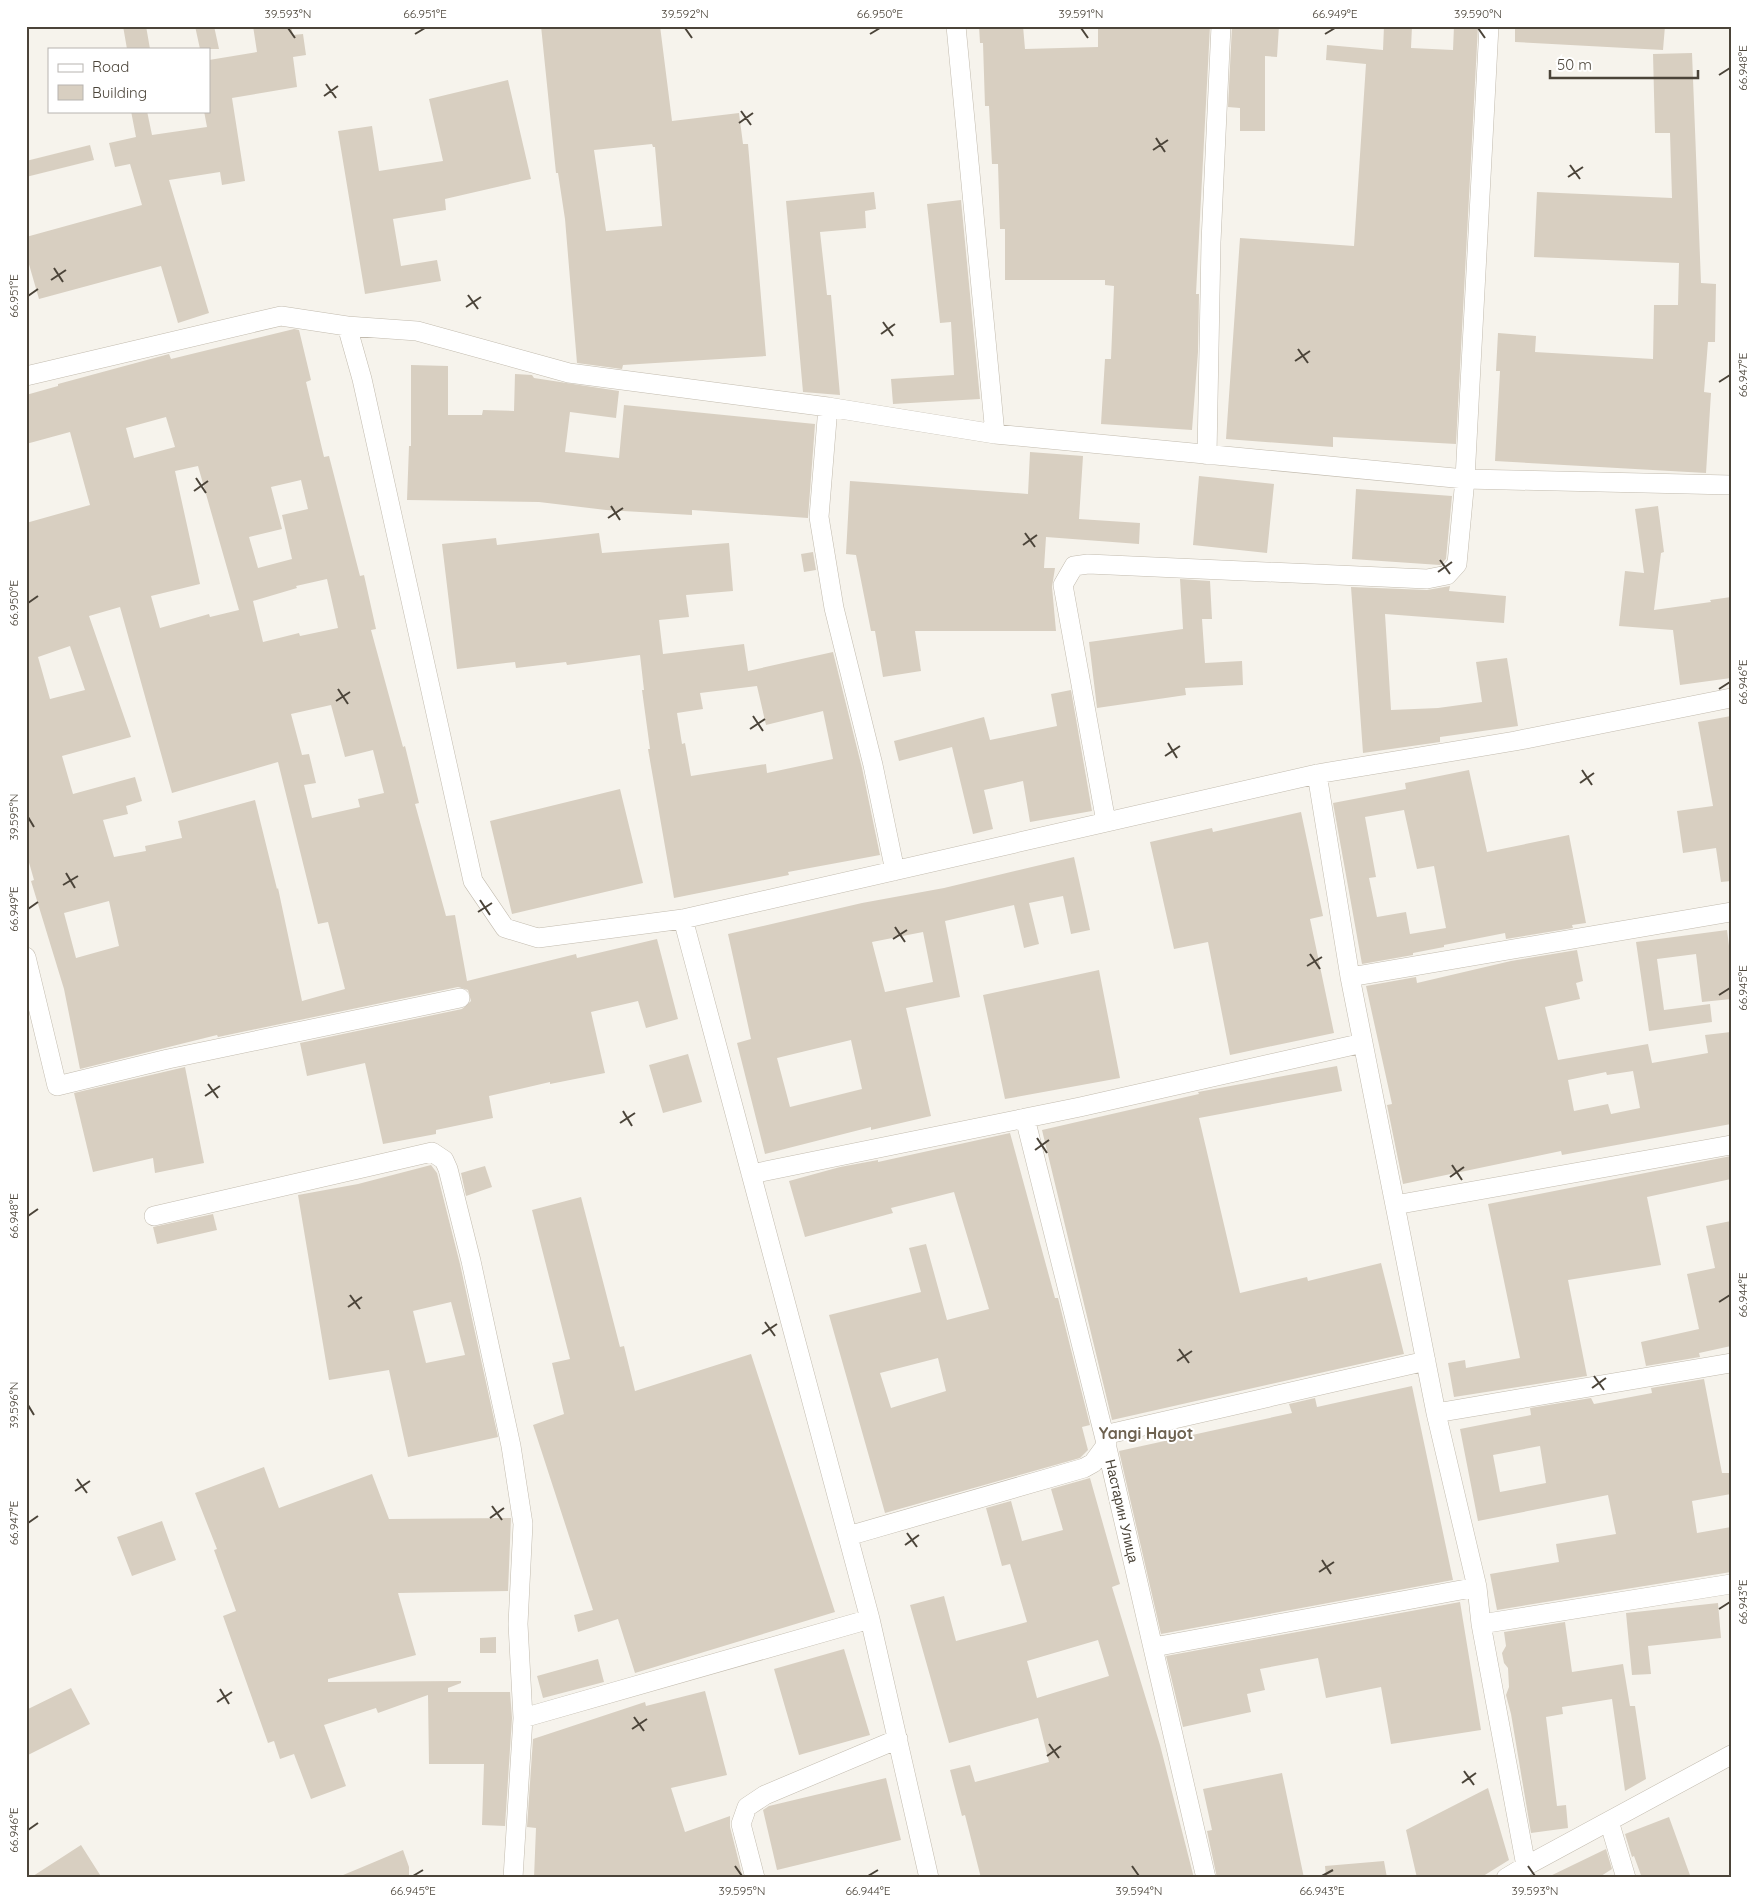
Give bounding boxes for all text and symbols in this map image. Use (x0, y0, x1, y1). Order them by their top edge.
text: 39.593°N (265, 6, 311, 21)
text: 66.951°E (403, 6, 447, 21)
text: 39.592°N (661, 6, 709, 21)
text: 66.950°E (857, 6, 903, 21)
text: 39.591°N (1058, 6, 1104, 21)
text: 66.949°E (1312, 6, 1358, 21)
text: 39.590°N (1454, 6, 1502, 21)
text: 66.948°E (1735, 45, 1750, 91)
legend (48, 48, 210, 112)
scale bar (1550, 48, 1697, 80)
text: 50 m (1557, 55, 1592, 74)
text: Road (92, 57, 129, 76)
text: Building (92, 83, 147, 102)
text: 66.951°E (6, 274, 21, 318)
text: 66.947°E (1735, 352, 1750, 397)
text: 66.950°E (6, 580, 21, 626)
text: 66.946°E (1735, 659, 1750, 705)
text: 39.595°N (6, 793, 21, 841)
text: 66.949°E (6, 886, 21, 932)
text: 66.945°E (1735, 965, 1750, 1011)
text: 66.948°E (6, 1193, 21, 1239)
text: 66.944°E (1735, 1272, 1750, 1318)
text: 39.596°N (6, 1381, 21, 1429)
district label: Yangi Hayot (1099, 1423, 1193, 1443)
street label: Настарин Улица (1101, 1457, 1143, 1565)
text: 66.947°E (6, 1500, 21, 1545)
text: 66.943°E (1735, 1579, 1750, 1625)
text: 66.946°E (6, 1807, 21, 1853)
text: 66.945°E (390, 1883, 436, 1898)
text: 39.595°N (718, 1883, 766, 1898)
text: 66.944°E (845, 1883, 891, 1898)
text: 39.594°N (1116, 1883, 1162, 1898)
text: 66.943°E (1299, 1883, 1345, 1898)
text: 39.593°N (1512, 1883, 1558, 1898)

